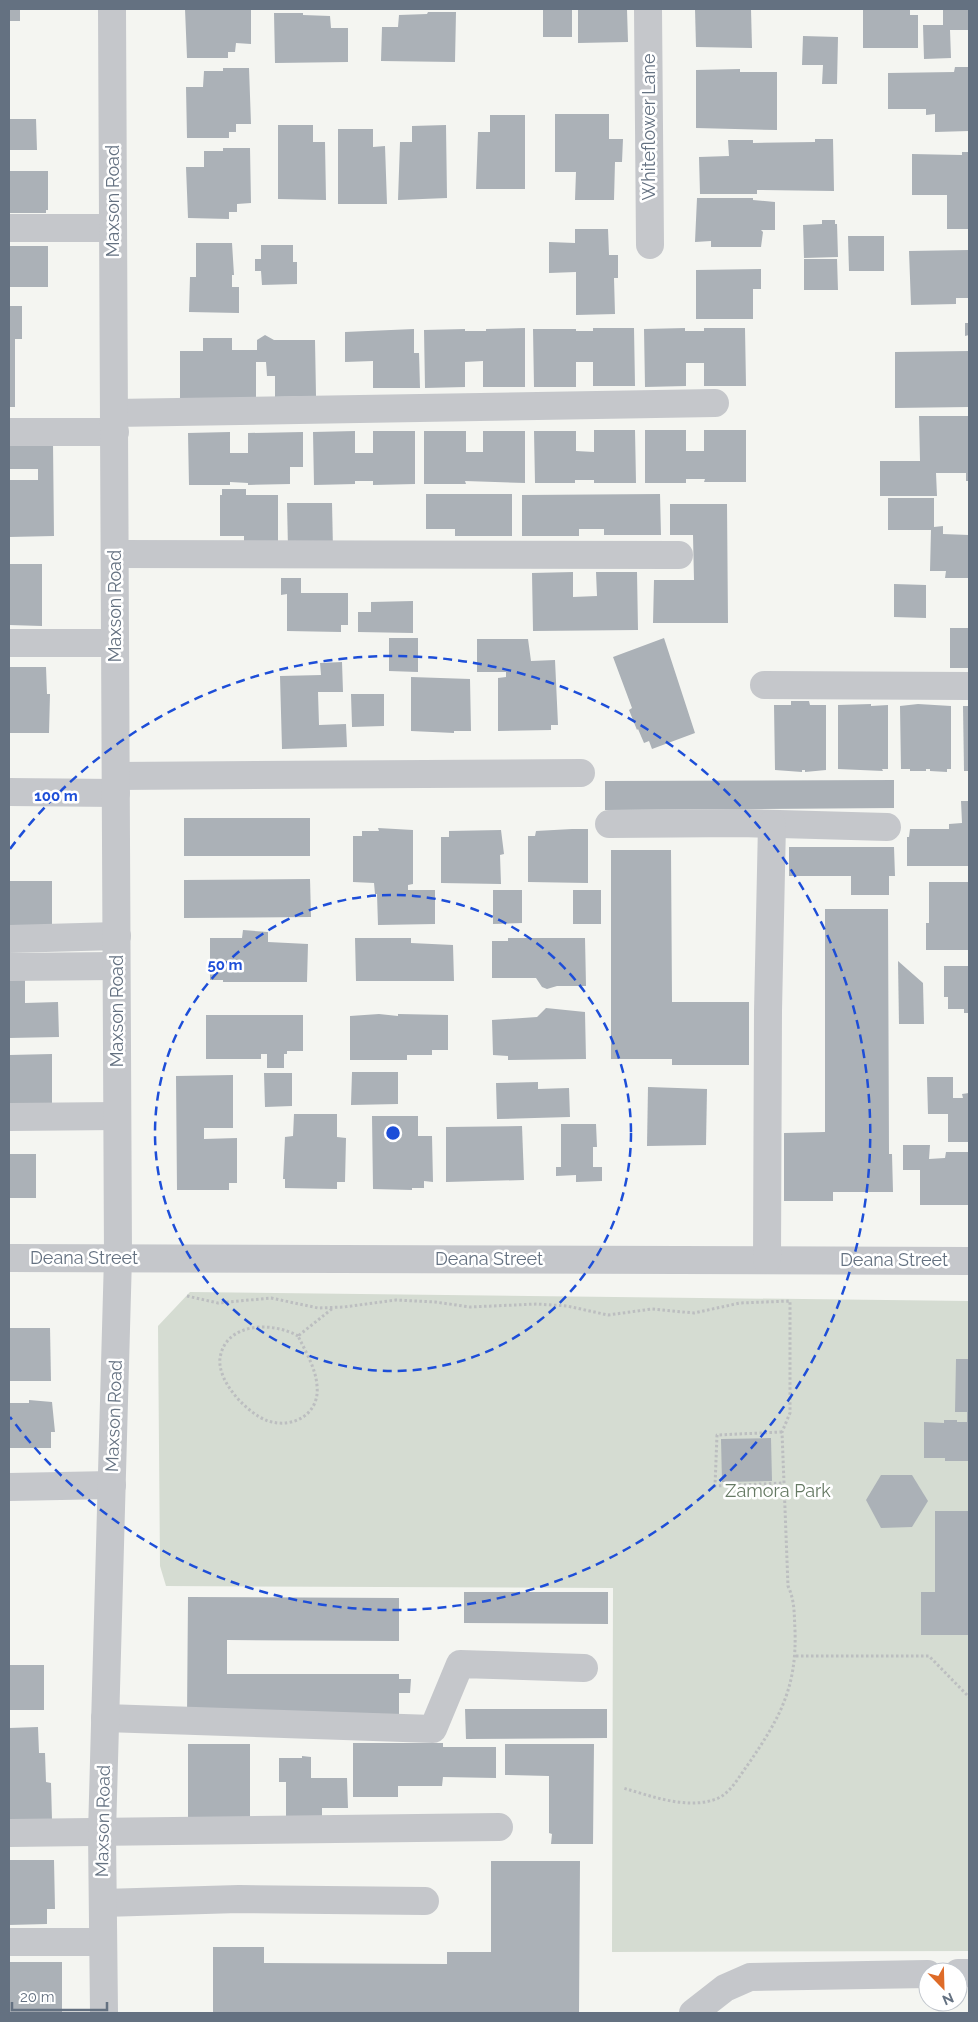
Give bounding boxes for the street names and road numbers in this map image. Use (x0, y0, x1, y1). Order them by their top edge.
street label: Whiteflower Lane (638, 53, 659, 201)
street label: Maxson Road (102, 145, 123, 257)
street label: Maxson Road (104, 550, 125, 662)
street label: Maxson Road (106, 955, 127, 1067)
street label: Deana Street (30, 1247, 138, 1268)
street label: Deana Street (435, 1248, 543, 1269)
street label: Deana Street (840, 1249, 948, 1270)
street label: Maxson Road (101, 1360, 126, 1472)
street label: Maxson Road (91, 1765, 114, 1877)

